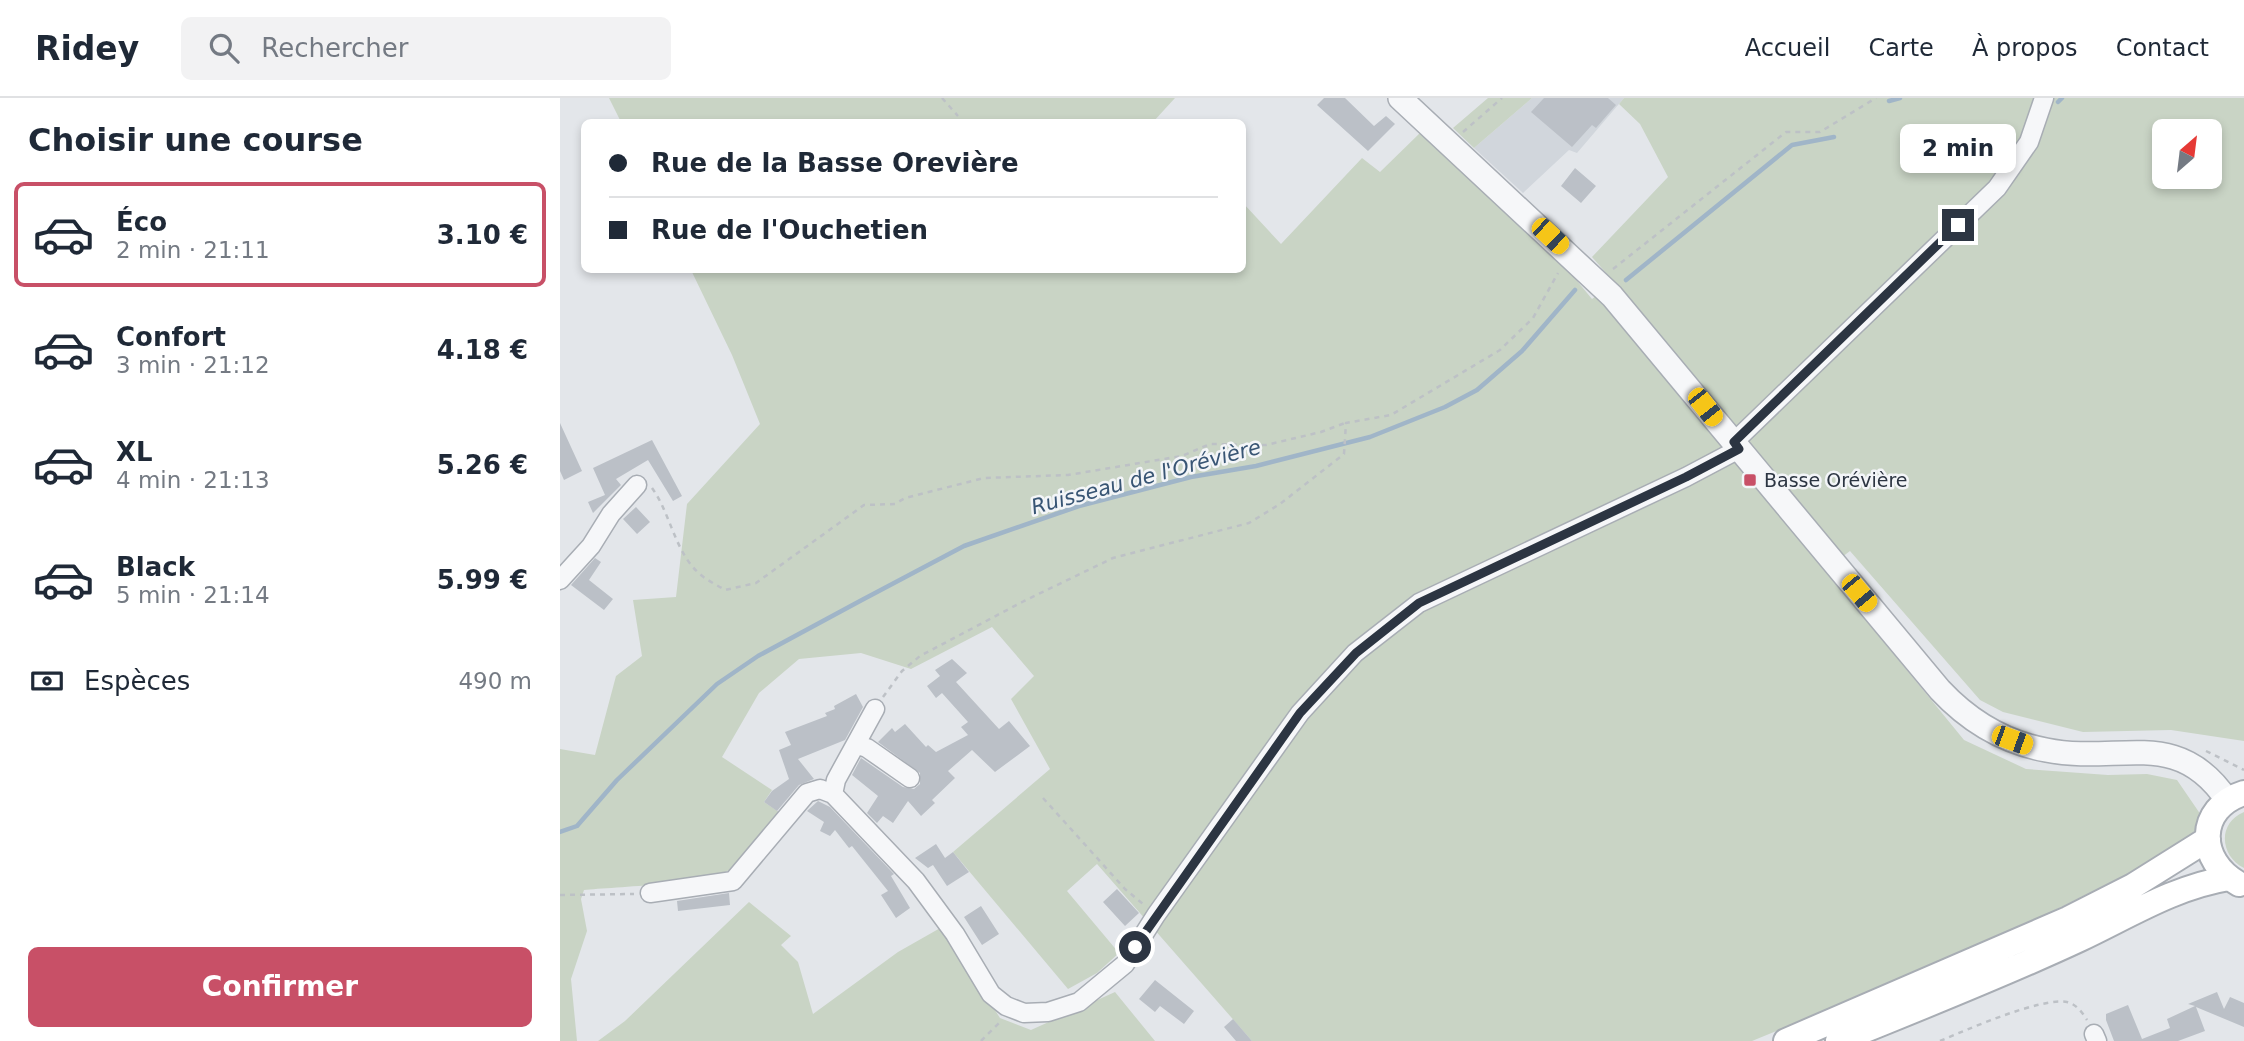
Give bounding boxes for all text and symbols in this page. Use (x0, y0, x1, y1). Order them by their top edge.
search box (181, 17, 671, 80)
text: Ridey (35, 29, 139, 68)
icon: search (205, 29, 243, 67)
text: Rechercher (261, 33, 409, 63)
text: Accueil (1745, 34, 1830, 62)
text: Carte (1868, 34, 1934, 62)
text: À propos (1972, 34, 2078, 62)
text: Contact (2116, 34, 2209, 62)
north arrow (2152, 119, 2222, 189)
map controls (2152, 119, 2222, 189)
text: Choisir une course (28, 121, 363, 159)
callout: 2 min (1900, 123, 2016, 172)
text: 2 min (1922, 135, 1994, 161)
text: Rue de la Basse Orevière (651, 148, 1019, 178)
icon: car (32, 203, 95, 266)
text: Éco (116, 207, 167, 237)
route end (1942, 209, 1974, 241)
car (1528, 214, 1573, 258)
text: Rue de l'Ouchetien (651, 215, 928, 245)
text: 3.10 € (437, 220, 528, 250)
text: 2 min · 21:11 (116, 237, 270, 263)
icon: car (32, 318, 95, 381)
text: Confort (116, 322, 226, 352)
text: 4.18 € (437, 335, 528, 365)
text: 3 min · 21:12 (116, 352, 270, 378)
car (1684, 384, 1727, 430)
icon: car (32, 433, 95, 496)
water label: Ruisseau de l'Orévière (1029, 435, 1263, 519)
text: XL (116, 437, 153, 467)
text: 5.26 € (437, 450, 528, 480)
text: 4 min · 21:13 (116, 467, 270, 493)
place label: Basse Orévière (1764, 469, 1908, 491)
marker: Basse Orévière (1742, 472, 1758, 488)
icon: car (32, 548, 95, 611)
text: Black (116, 552, 195, 582)
text: 5.99 € (437, 565, 528, 595)
car (1838, 570, 1881, 616)
text: 5 min · 21:14 (116, 582, 270, 608)
icon: cash (28, 662, 66, 700)
text: Espèces (84, 666, 190, 696)
text: 490 m (458, 668, 532, 694)
car (1989, 723, 2036, 757)
route start (1119, 931, 1151, 963)
button: Confirmer (28, 947, 532, 1027)

